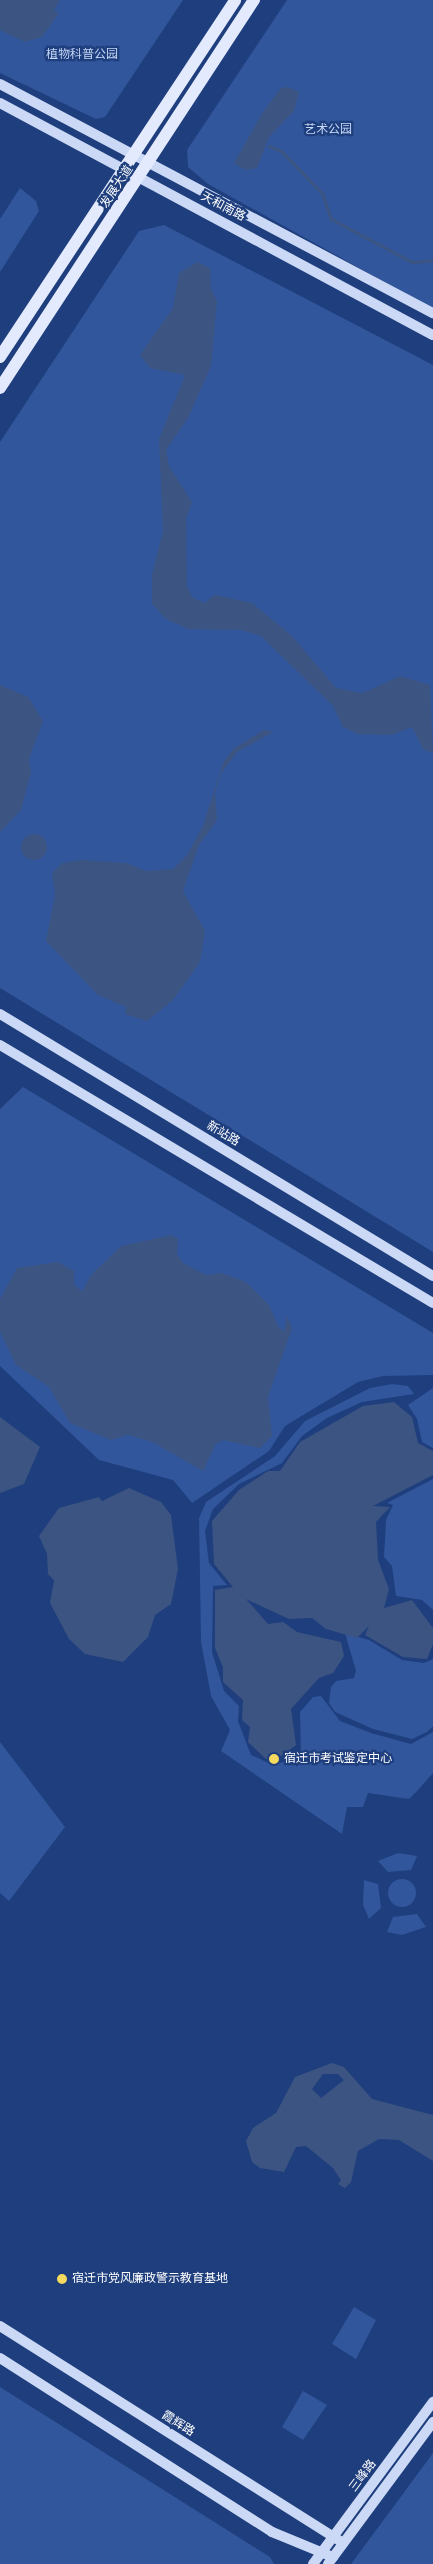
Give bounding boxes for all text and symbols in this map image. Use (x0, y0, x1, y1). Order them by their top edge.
park label: 植物科普公园 (46, 48, 118, 62)
park label: 艺术公园 (304, 123, 352, 137)
street label: 发展大道 (98, 163, 136, 211)
street label: 天和南路 (198, 189, 248, 225)
street label: 新站路 (204, 1119, 242, 1149)
place label: 宿迁市考试鉴定中心 (284, 1752, 392, 1766)
marker: 宿迁市考试鉴定中心 (268, 1753, 280, 1765)
place label: 宿迁市党风廉政警示教育基地 (72, 2272, 228, 2286)
marker: 宿迁市党风廉政警示教育基地 (56, 2273, 68, 2285)
street label: 霞辉路 (159, 2408, 197, 2440)
street label: 三峰路 (346, 2457, 380, 2495)

